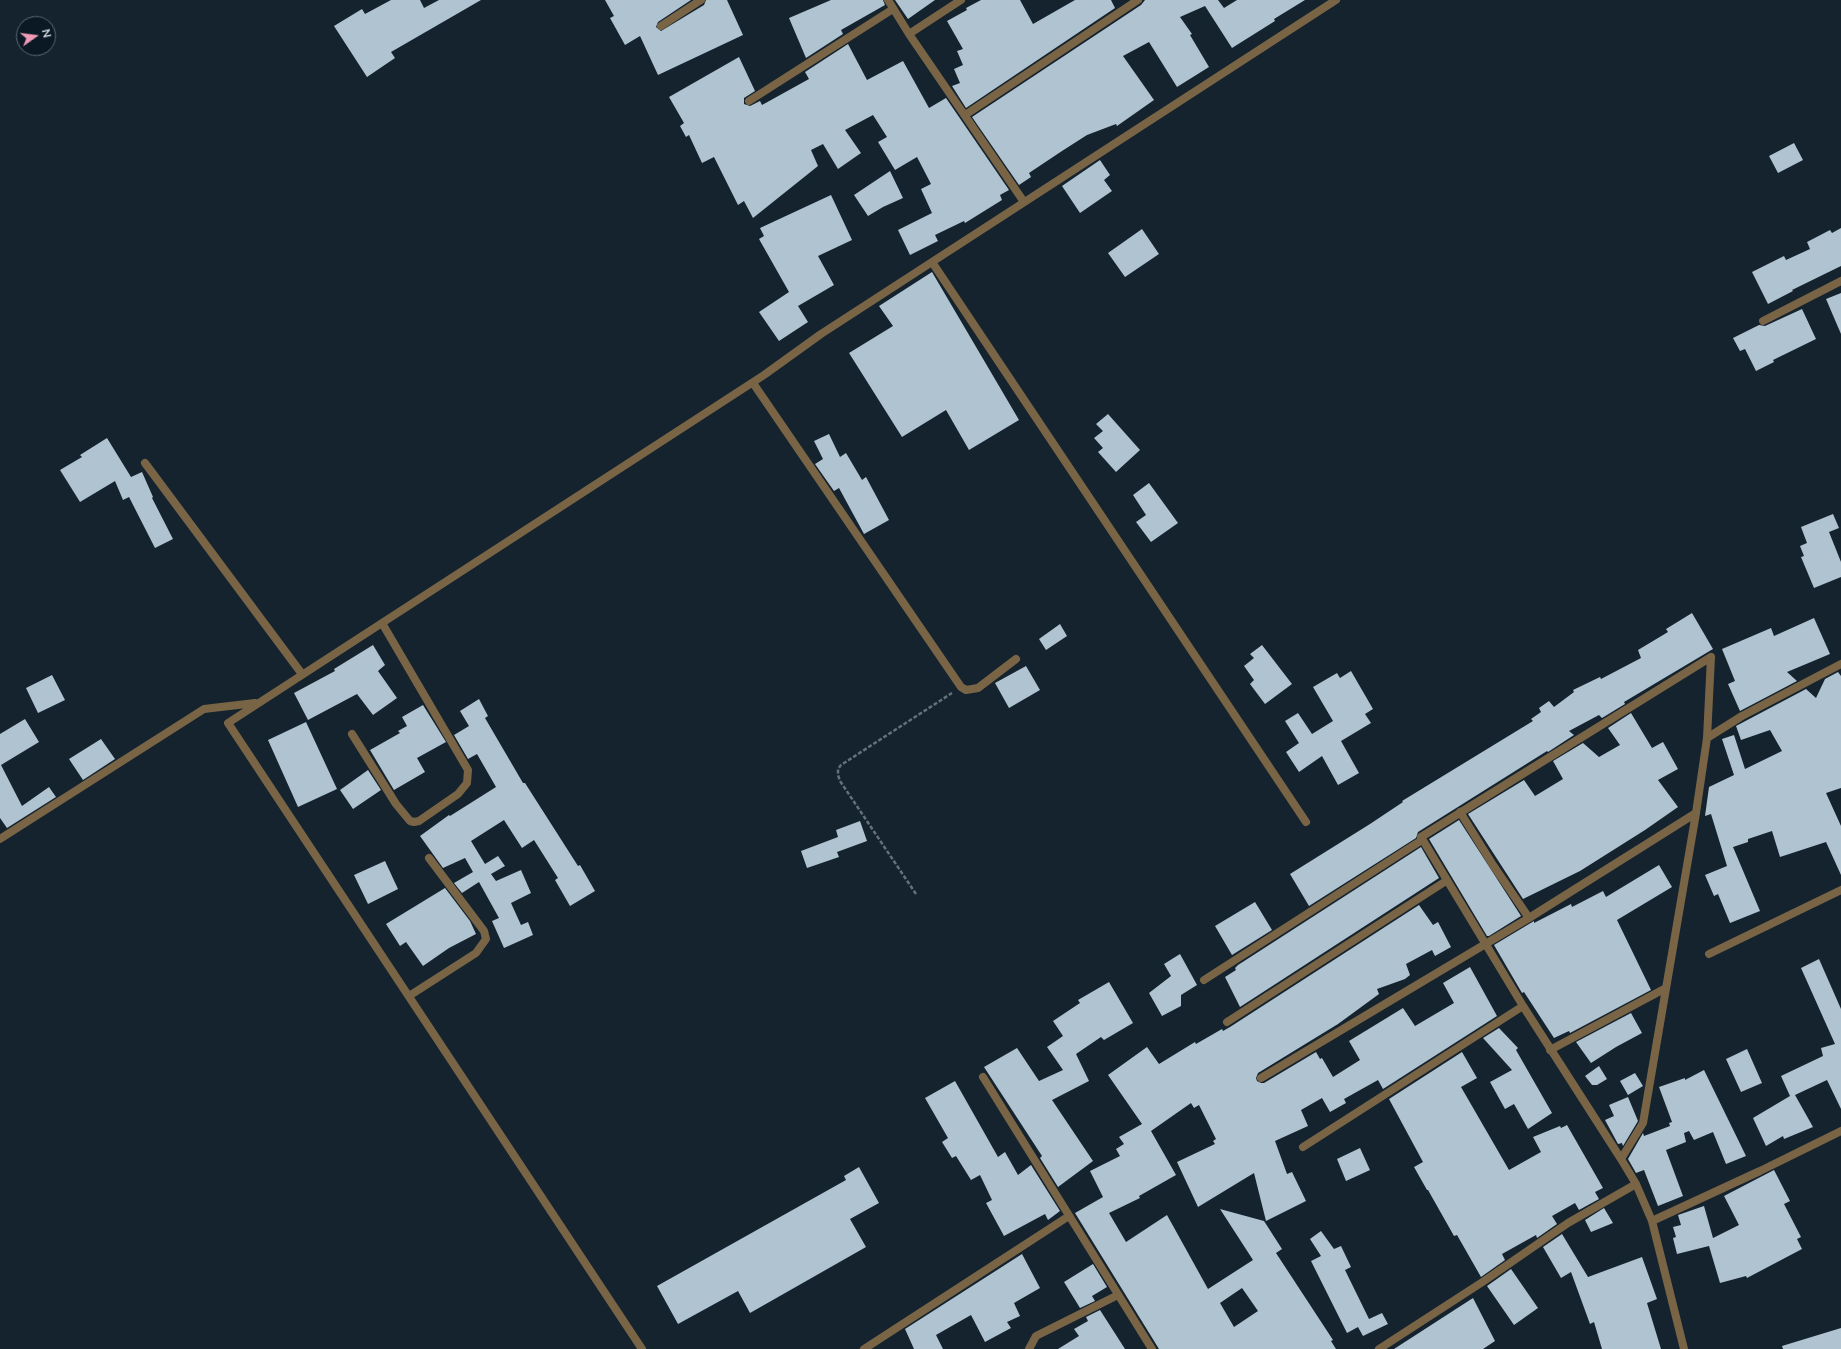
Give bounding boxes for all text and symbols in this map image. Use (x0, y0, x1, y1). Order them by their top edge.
north arrow (16, 16, 56, 56)
text: N (40, 28, 54, 39)

